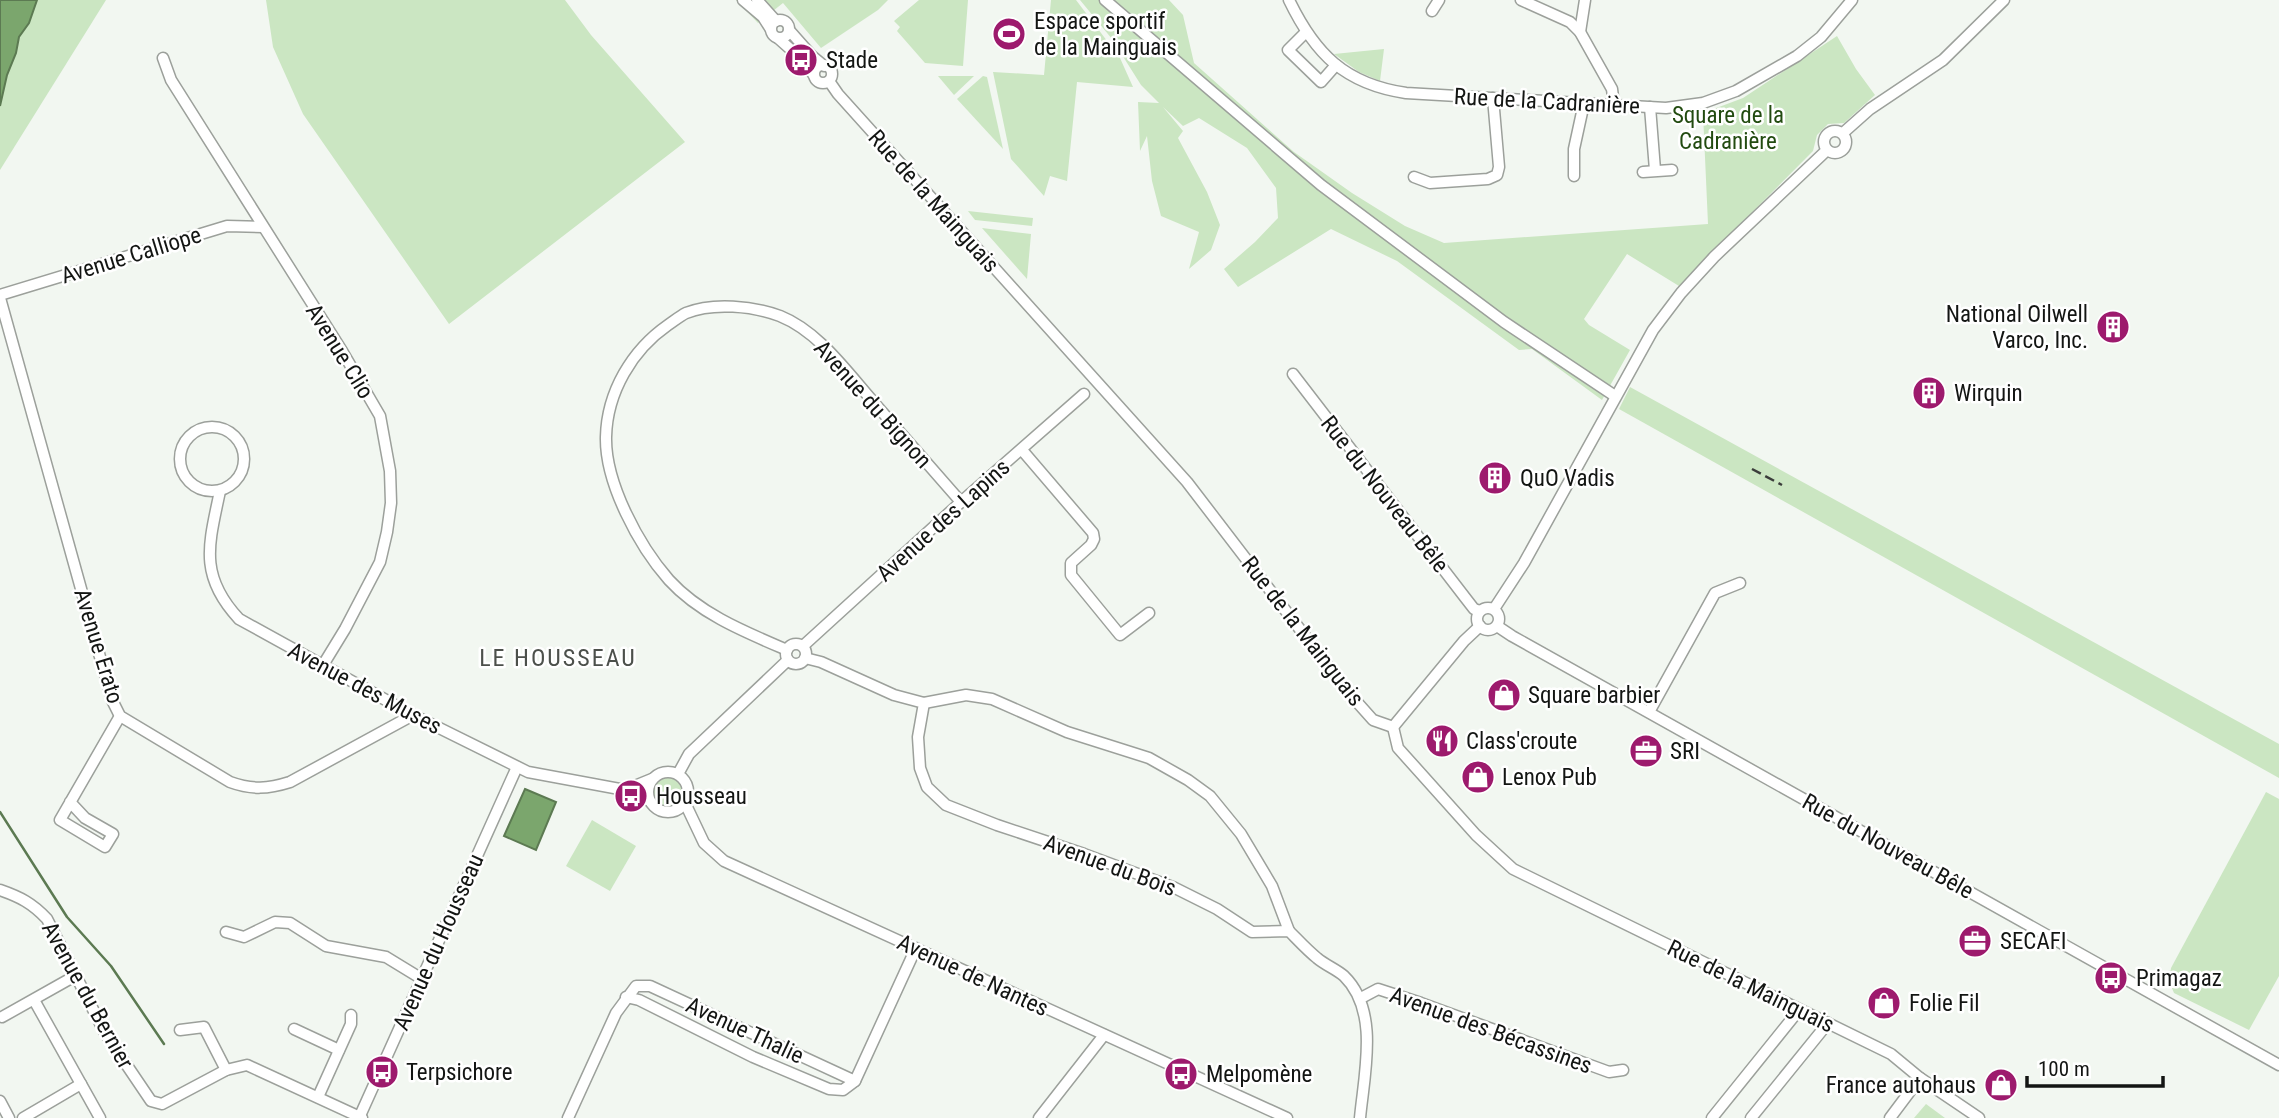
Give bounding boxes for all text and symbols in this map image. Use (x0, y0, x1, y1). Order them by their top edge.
place label: Espace sportif de la Mainguais (1034, 8, 1177, 61)
sports icon: Espace sportif de la Mainguais (990, 15, 1028, 53)
bus stop icon: Stade (782, 41, 820, 79)
place label: Stade (826, 47, 878, 74)
street label: Rue de la Cadranière (1453, 83, 1641, 120)
park label: Square de la Cadranière (1672, 102, 1784, 155)
street label: Rue de la Mainguais (863, 124, 1005, 278)
street label: Avenue Calliope (58, 221, 204, 290)
street label: Avenue Clio (300, 299, 379, 404)
place label: National Oilwell Varco, Inc. (1946, 301, 2088, 354)
building icon: National Oilwell Varco, Inc. (2094, 308, 2132, 346)
street label: Avenue du Bignon (808, 335, 937, 474)
building icon: Wirquin (1910, 374, 1948, 412)
place label: Wirquin (1954, 380, 2023, 407)
street label: Rue du Nouveau Bêle (1315, 411, 1454, 578)
street label: Avenue des Lapins (871, 454, 1015, 587)
building icon: QuO Vadis (1476, 459, 1514, 497)
place label: QuO Vadis (1520, 465, 1615, 492)
street label: Rue de la Mainguais (1236, 551, 1369, 712)
street label: Avenue Erato (68, 585, 129, 707)
street label: Avenue des Muses (284, 637, 446, 740)
district label: LE HOUSSEAU (479, 644, 637, 672)
shop icon: Square barbier (1485, 676, 1523, 714)
place label: Square barbier (1528, 682, 1660, 709)
restaurant icon: Class'croute (1423, 722, 1461, 760)
place label: Class'croute (1466, 728, 1577, 755)
office icon: SRI (1627, 732, 1665, 770)
place label: SRI (1670, 738, 1700, 765)
shop icon: Lenox Pub (1459, 758, 1497, 796)
place label: Lenox Pub (1502, 764, 1597, 791)
bus stop icon: Housseau (612, 777, 650, 815)
place label: Housseau (656, 783, 747, 810)
street label: Rue du Nouveau Bêle (1798, 788, 1978, 905)
street label: Avenue du Bois (1040, 829, 1180, 902)
street label: Avenue du Housseau (387, 850, 489, 1035)
street label: Avenue du Bernier (36, 917, 139, 1073)
office icon: SECAFI (1956, 922, 1994, 960)
place label: SECAFI (2000, 928, 2066, 955)
street label: Avenue de Nantes (893, 929, 1053, 1022)
street label: Rue de la Mainguais (1663, 934, 1839, 1039)
bus stop icon: Primagaz (2092, 959, 2130, 997)
place label: Primagaz (2136, 965, 2222, 992)
street label: Avenue des Bécassines (1386, 981, 1596, 1080)
shop icon: Folie Fil (1865, 984, 1903, 1022)
place label: Folie Fil (1909, 990, 1980, 1017)
street label: Avenue Thalie (682, 991, 808, 1069)
scale bar (2027, 1044, 2164, 1088)
bus stop icon: Terpsichore (363, 1053, 401, 1091)
bus stop icon: Melpomène (1162, 1055, 1200, 1093)
text: 100 m (2038, 1057, 2090, 1081)
place label: Terpsichore (406, 1059, 513, 1086)
place label: Melpomène (1206, 1061, 1312, 1088)
shop icon: France autohaus (1982, 1066, 2020, 1104)
place label: France autohaus (1826, 1072, 1976, 1099)

